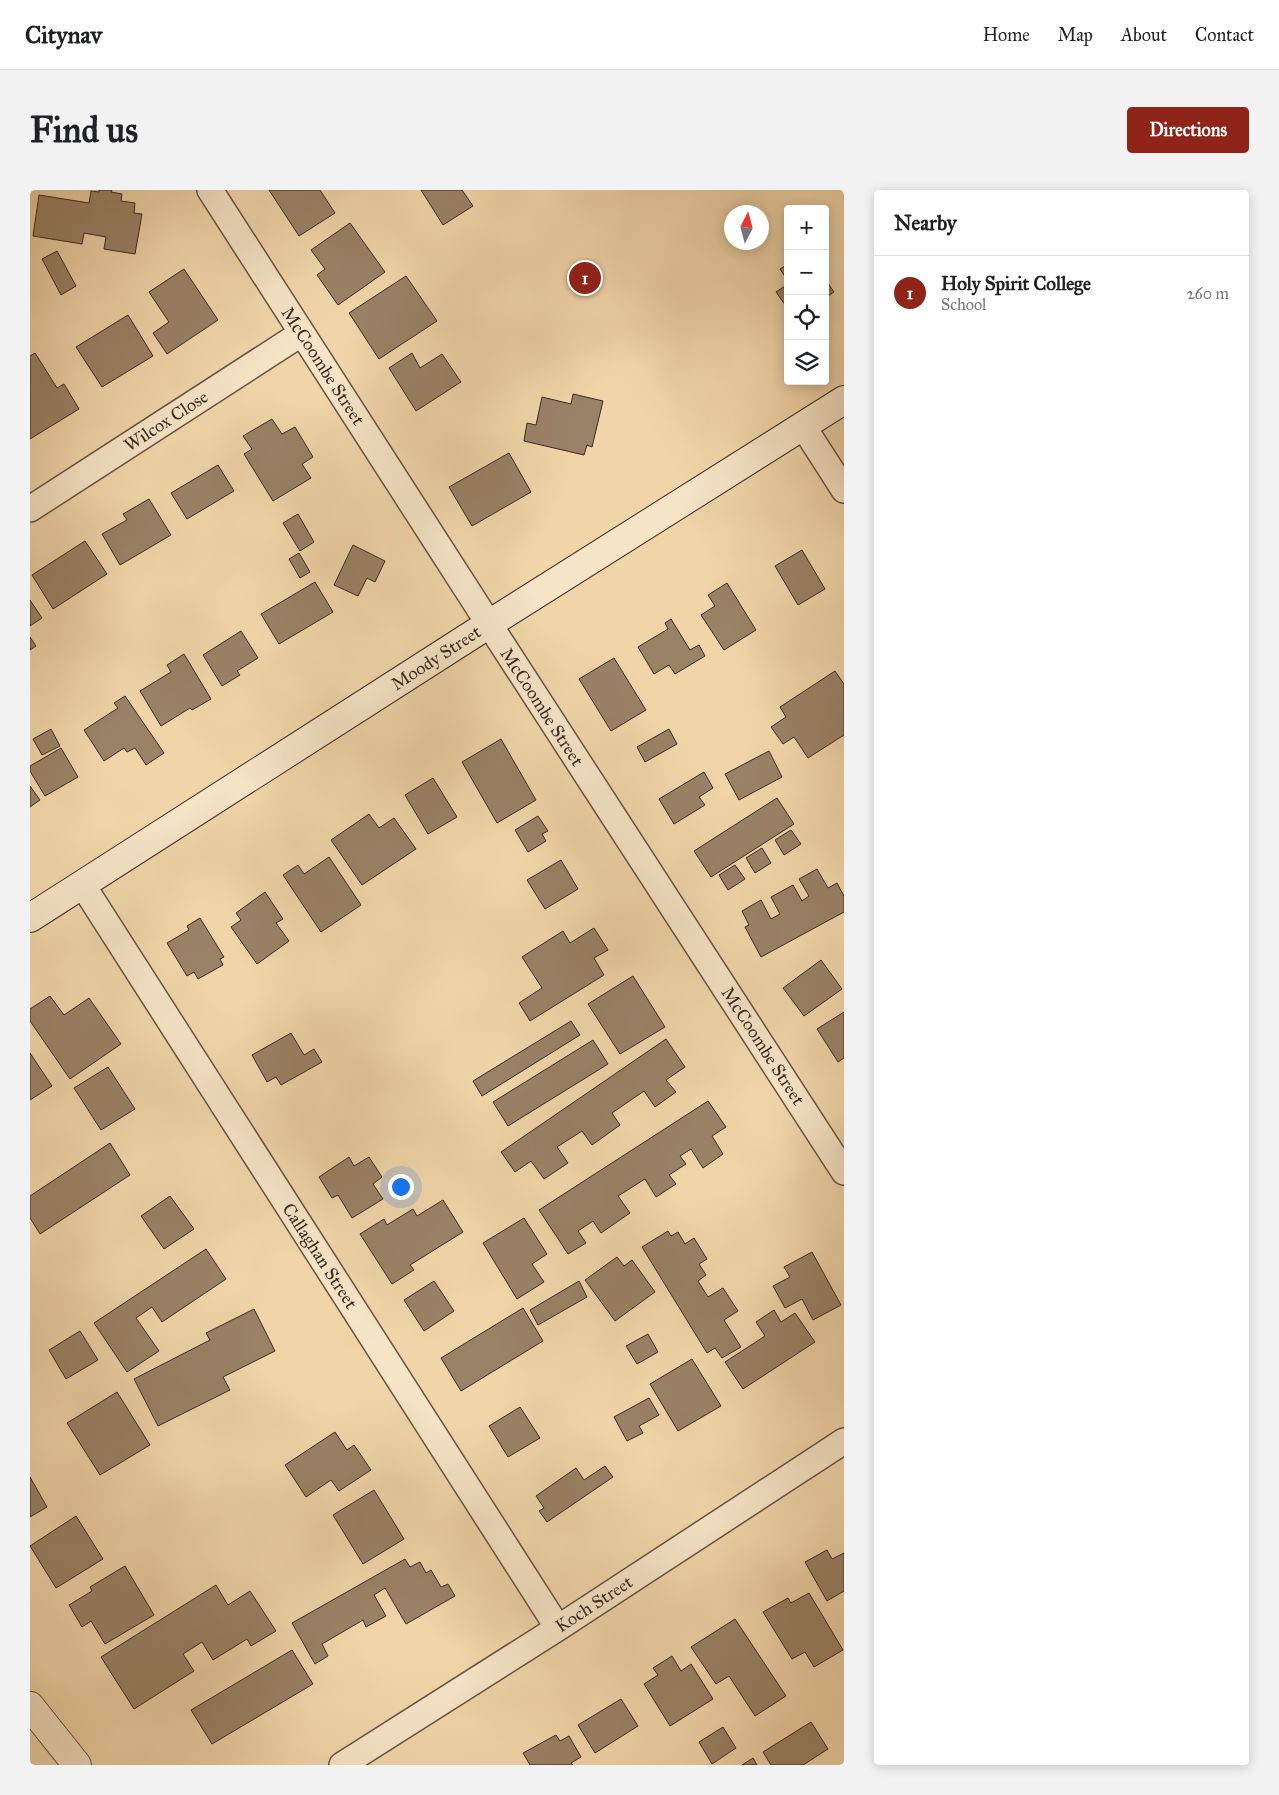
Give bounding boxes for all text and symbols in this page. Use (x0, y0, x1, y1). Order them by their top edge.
text: Citynav (25, 20, 102, 50)
text: Home (983, 24, 1030, 46)
text: Map (1058, 24, 1093, 46)
text: About (1121, 24, 1167, 46)
text: Contact (1195, 24, 1254, 46)
button: Directions (1127, 107, 1249, 153)
text: Find us (30, 109, 138, 152)
north arrow (724, 205, 769, 250)
map controls (784, 205, 829, 385)
button: + (784, 205, 829, 250)
text: Nearby (894, 210, 957, 236)
button: − (784, 250, 829, 295)
pin: 1 (569, 259, 601, 297)
text: Holy Spirit College (941, 272, 1091, 295)
text: 1 (907, 284, 913, 303)
text: 260 m (1187, 284, 1229, 303)
button: locate (784, 295, 829, 340)
text: School (941, 295, 986, 314)
street label: McCoombe Street (277, 303, 370, 430)
button: layers (784, 340, 829, 385)
street label: Wilcox Close (120, 386, 212, 456)
street label: Moody Street (387, 620, 486, 695)
street label: McCoombe Street (496, 644, 589, 771)
street label: McCoombe Street (717, 983, 810, 1110)
your location (388, 1174, 414, 1200)
street label: Callaghan Street (277, 1199, 363, 1314)
street label: Koch Street (551, 1570, 637, 1637)

